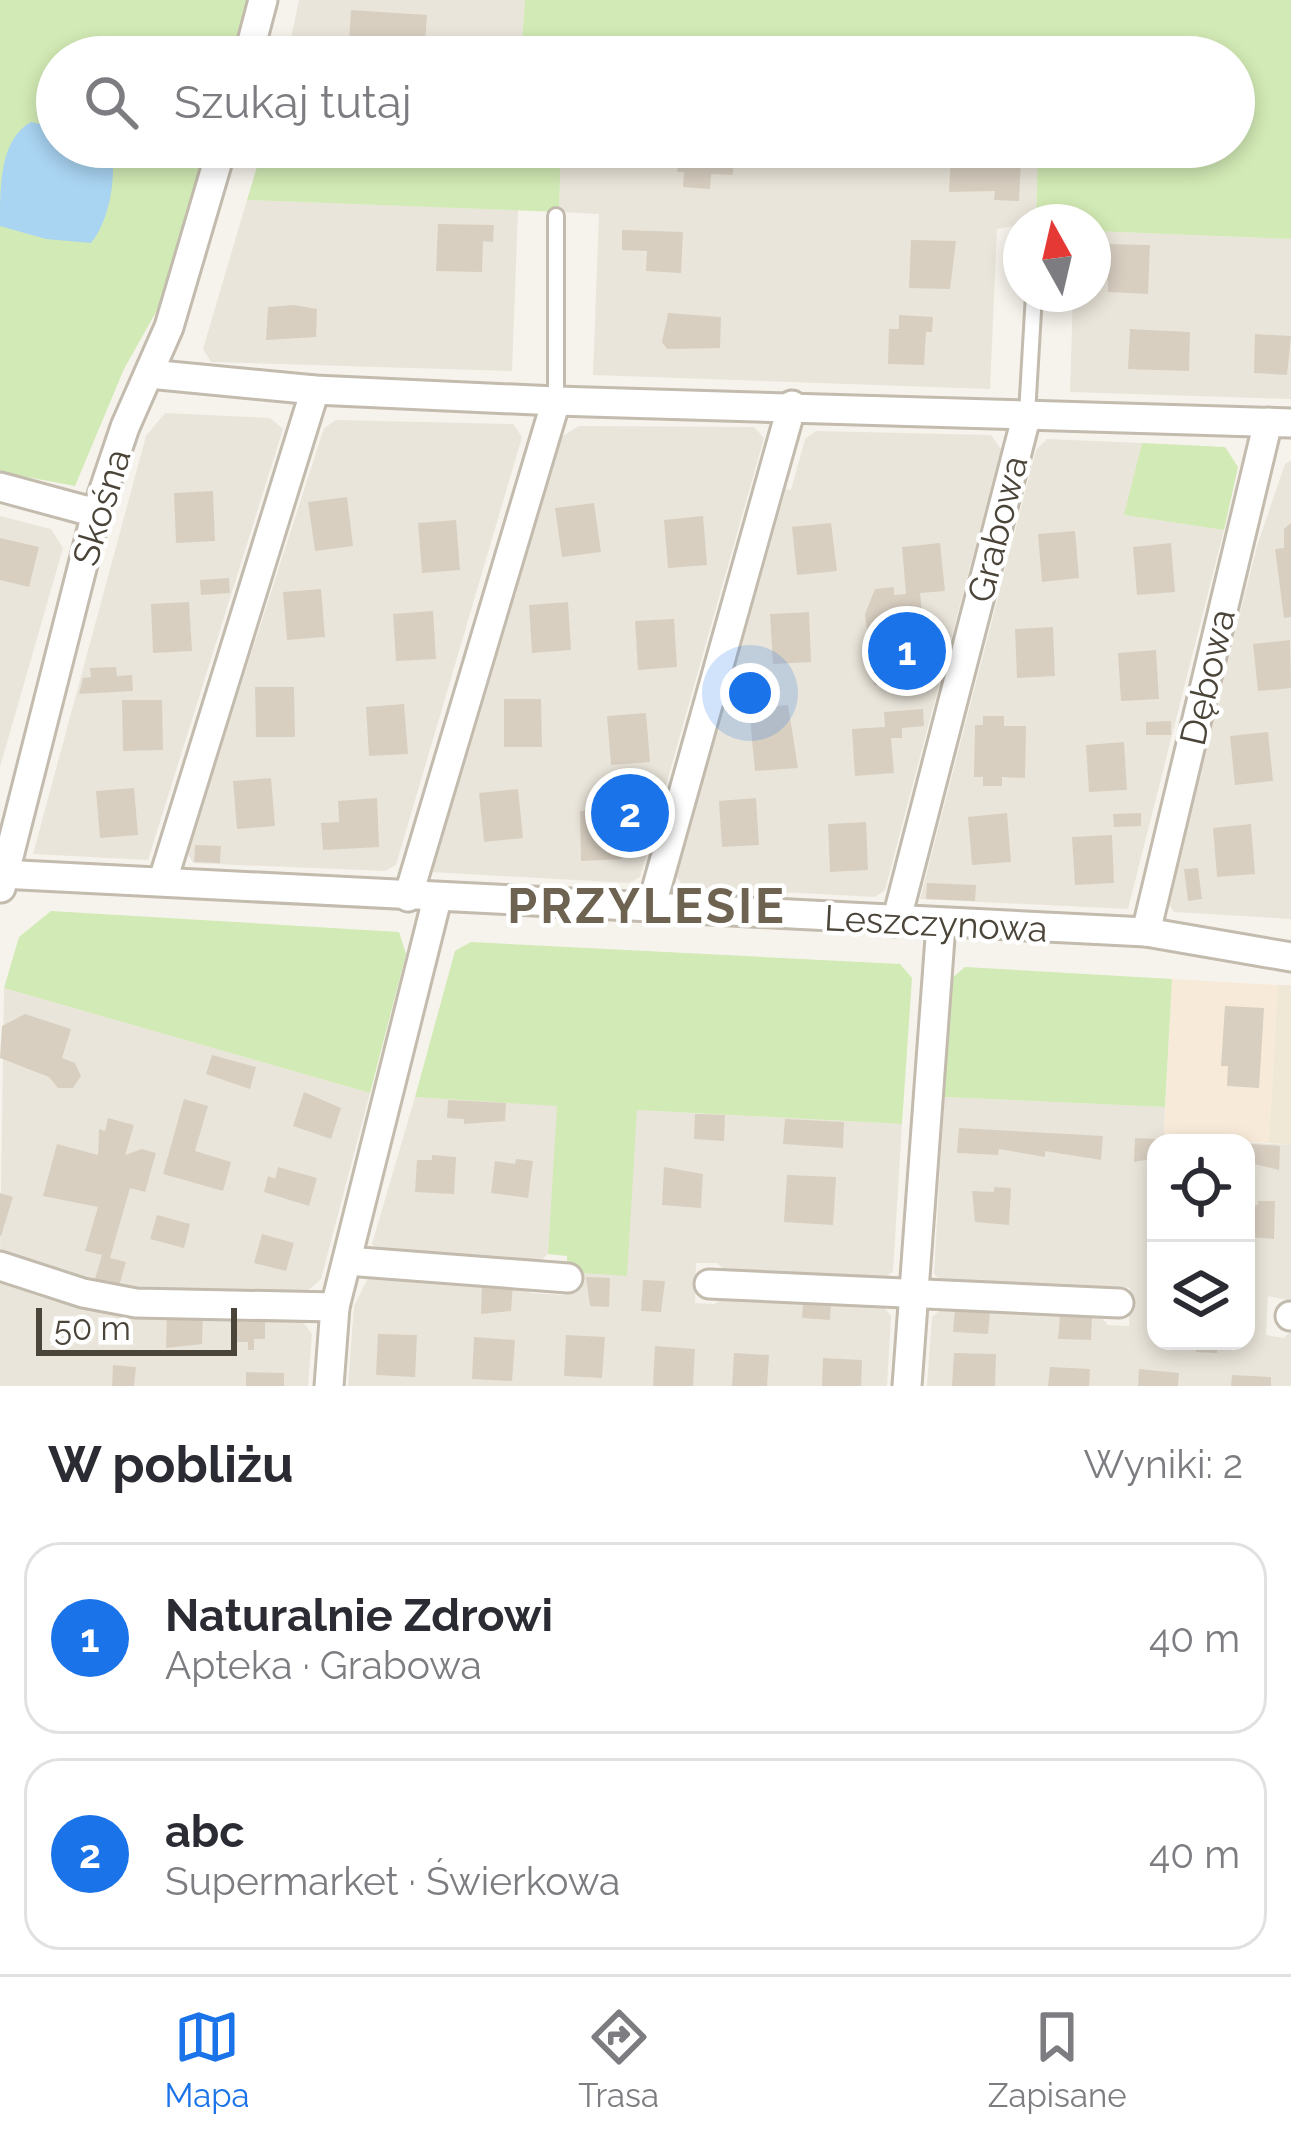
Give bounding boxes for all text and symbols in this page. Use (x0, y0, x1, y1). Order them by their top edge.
search box (36, 36, 1255, 168)
icon: search (78, 69, 144, 135)
text: Szukaj tutaj (174, 76, 412, 129)
north arrow (1003, 204, 1111, 312)
street label: Skośna (63, 444, 139, 570)
street label: Grabowa (959, 451, 1035, 607)
street label: Dębowa (1171, 605, 1243, 749)
pin: 1 (868, 606, 946, 696)
your location (720, 663, 780, 723)
pin: 2 (591, 768, 669, 858)
district label: PRZYLESIE (507, 878, 787, 934)
street label: Leszczynowa (823, 896, 1049, 950)
map controls (1147, 1134, 1255, 1350)
button: locate (1147, 1134, 1255, 1242)
button: layers (1147, 1242, 1255, 1350)
scale bar (36, 1302, 237, 1355)
text: 50 m (54, 1309, 131, 1348)
text: W pobliżu (48, 1434, 294, 1494)
text: Wyniki: 2 (1084, 1441, 1243, 1487)
text: Naturalnie Zdrowi (165, 1589, 553, 1642)
text: 1 (80, 1615, 100, 1661)
text: 40 m (1149, 1615, 1240, 1661)
text: Apteka · Grabowa (165, 1642, 482, 1688)
text: abc (165, 1805, 245, 1858)
text: 2 (79, 1831, 101, 1877)
text: 40 m (1149, 1831, 1240, 1877)
text: Supermarket · Świerkowa (165, 1858, 620, 1904)
tab: Mapa (164, 2004, 250, 2115)
tab: Trasa (578, 2004, 659, 2115)
tab: Zapisane (988, 2004, 1127, 2115)

